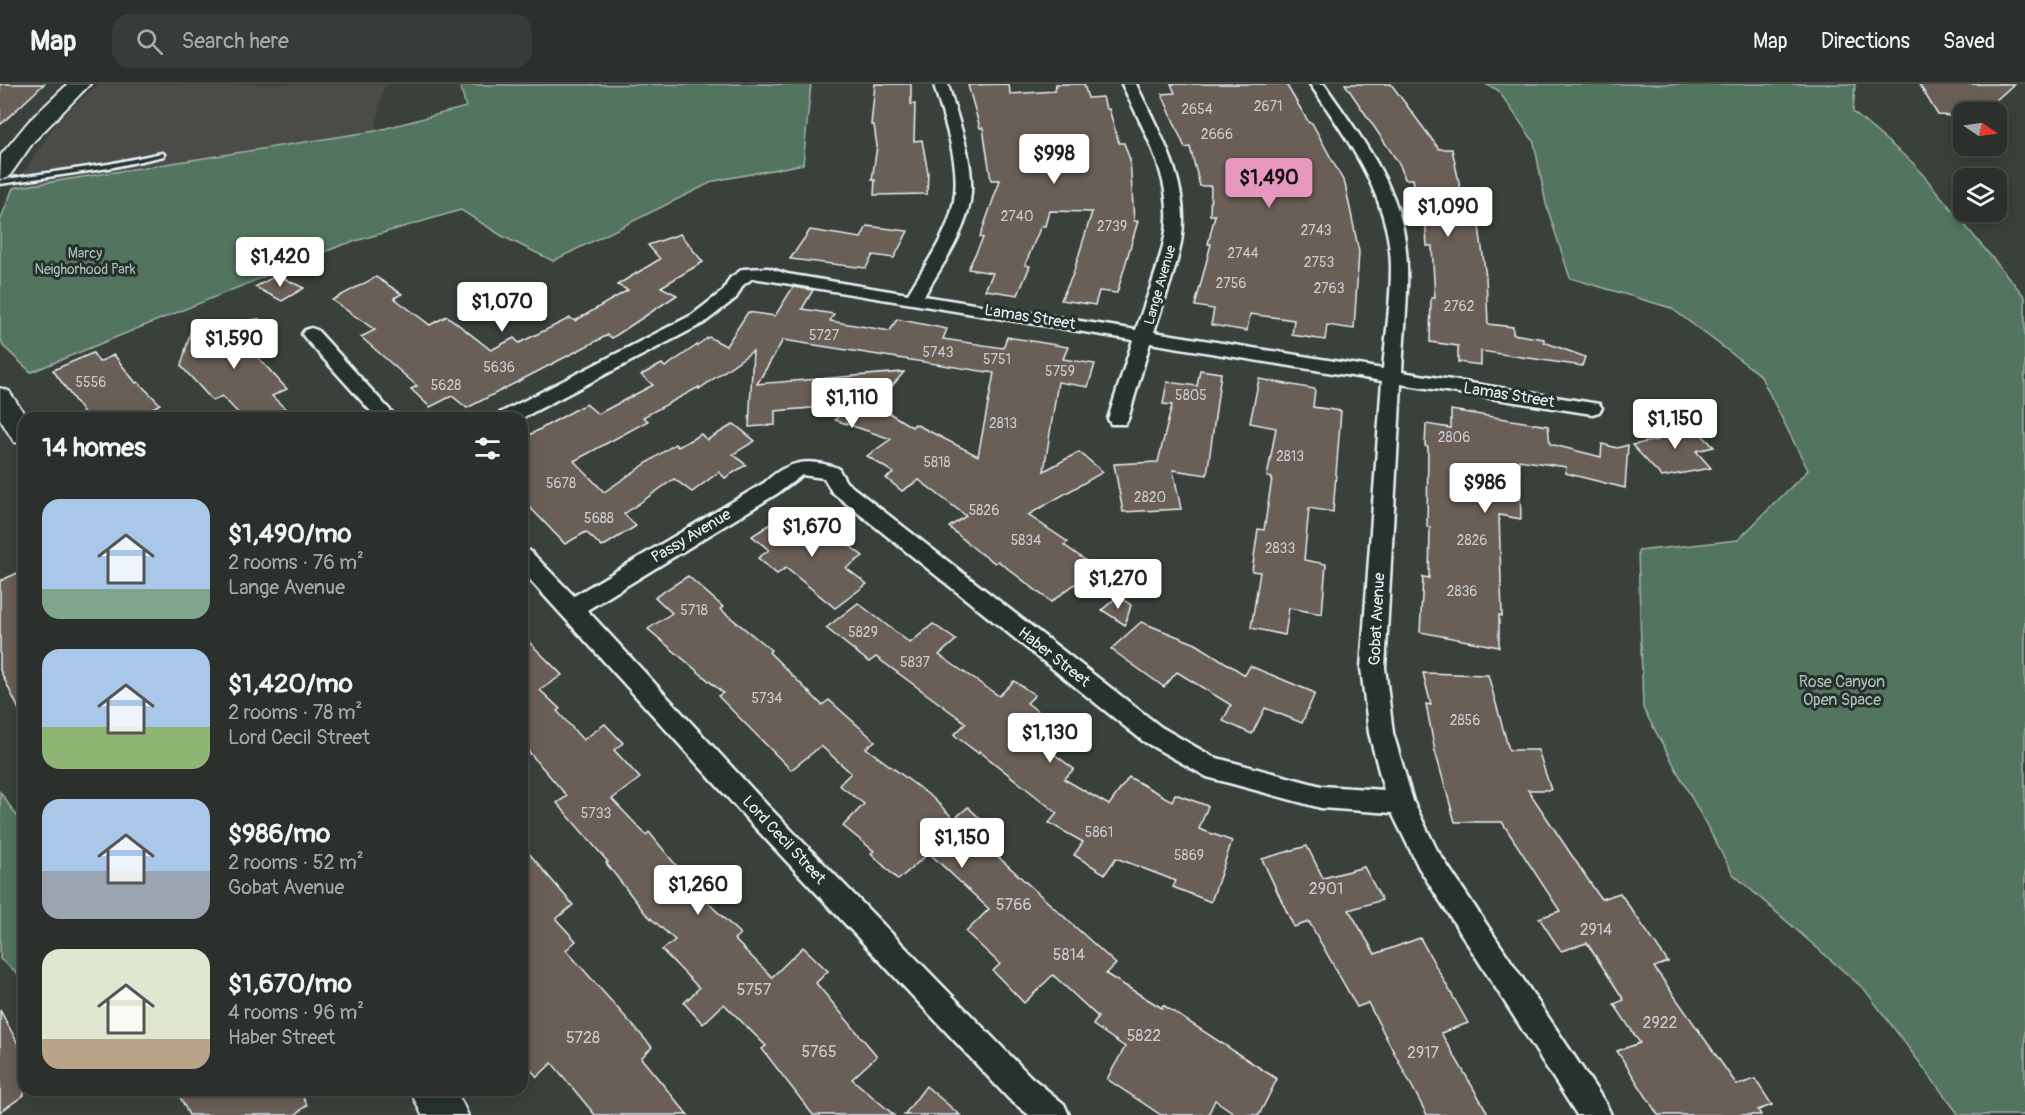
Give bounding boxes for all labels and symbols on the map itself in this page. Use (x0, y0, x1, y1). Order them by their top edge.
house number: 2671 (1254, 98, 1282, 115)
house number: 2654 (1181, 101, 1213, 118)
north arrow (1953, 102, 2007, 156)
house number: 2666 (1201, 126, 1233, 143)
pin: $998 (1018, 134, 1090, 185)
pin: $1,490 (1220, 158, 1318, 209)
pin: $1,090 (1399, 187, 1497, 238)
house number: 2740 (1001, 208, 1033, 225)
house number: 2739 (1097, 218, 1127, 235)
house number: 2743 (1300, 222, 1332, 239)
pin: $1,420 (231, 237, 329, 288)
street label: Lange Avenue (1141, 243, 1179, 327)
park label: Marcy Neighorhood Park (34, 245, 136, 278)
house number: 2744 (1227, 245, 1259, 262)
house number: 2753 (1304, 254, 1334, 271)
house number: 2756 (1216, 275, 1246, 292)
house number: 2763 (1313, 280, 1345, 297)
pin: $1,070 (453, 282, 551, 333)
house number: 2762 (1443, 298, 1475, 315)
street label: Lamas Street (983, 300, 1078, 334)
pin: $1,590 (185, 319, 283, 370)
house number: 5727 (809, 327, 840, 344)
house number: 5743 (923, 344, 954, 361)
house number: 5751 (983, 351, 1011, 368)
house number: 5636 (483, 359, 515, 376)
house number: 5759 (1045, 363, 1075, 380)
house number: 5556 (76, 374, 106, 391)
house number: 5628 (431, 377, 461, 394)
pin: $1,110 (803, 378, 901, 429)
street label: Lamas Street (1462, 378, 1557, 412)
house number: 5805 (1175, 387, 1207, 404)
pin: $1,150 (1626, 399, 1724, 450)
house number: 2813 (989, 415, 1017, 432)
house number: 2806 (1438, 429, 1470, 446)
house number: 2813 (1276, 448, 1304, 465)
house number: 5818 (923, 454, 951, 471)
pin: $986 (1449, 463, 1521, 514)
house number: 5678 (546, 475, 576, 492)
house number: 2820 (1134, 489, 1166, 506)
house number: 5826 (969, 502, 999, 519)
street label: Passy Avenue (648, 504, 735, 568)
pin: $1,670 (763, 507, 861, 558)
house number: 5688 (584, 510, 614, 527)
house number: 5834 (1011, 532, 1041, 549)
house number: 2826 (1457, 532, 1487, 549)
house number: 2833 (1265, 540, 1295, 557)
pin: $1,270 (1069, 559, 1167, 610)
street label: Gobat Avenue (1365, 572, 1389, 666)
house number: 2836 (1447, 583, 1477, 600)
house number: 5718 (680, 602, 708, 619)
street label: Haber Street (1014, 623, 1094, 692)
house number: 5829 (848, 624, 878, 641)
house number: 5837 (900, 654, 931, 671)
park label: Rose Canyon Open Space (1799, 672, 1885, 710)
house number: 5734 (752, 690, 782, 707)
house number: 2856 (1450, 712, 1480, 729)
pin: $1,130 (1001, 713, 1099, 764)
street label: Lord Cecil Street (738, 792, 830, 889)
house number: 5733 (581, 805, 611, 822)
pin: $1,150 (913, 818, 1011, 869)
house number: 5861 (1085, 824, 1113, 841)
house number: 5869 (1174, 847, 1204, 864)
pin: $1,260 (649, 865, 747, 916)
house number: 2901 (1309, 879, 1343, 899)
house number: 5766 (996, 895, 1032, 915)
house number: 2914 (1580, 920, 1612, 940)
house number: 5814 (1053, 945, 1085, 965)
house number: 5757 (737, 980, 772, 1000)
house number: 2922 (1642, 1013, 1678, 1033)
house number: 5822 (1127, 1026, 1161, 1046)
house number: 5728 (566, 1028, 600, 1048)
house number: 5765 (801, 1042, 837, 1062)
house number: 2917 (1407, 1043, 1439, 1063)

